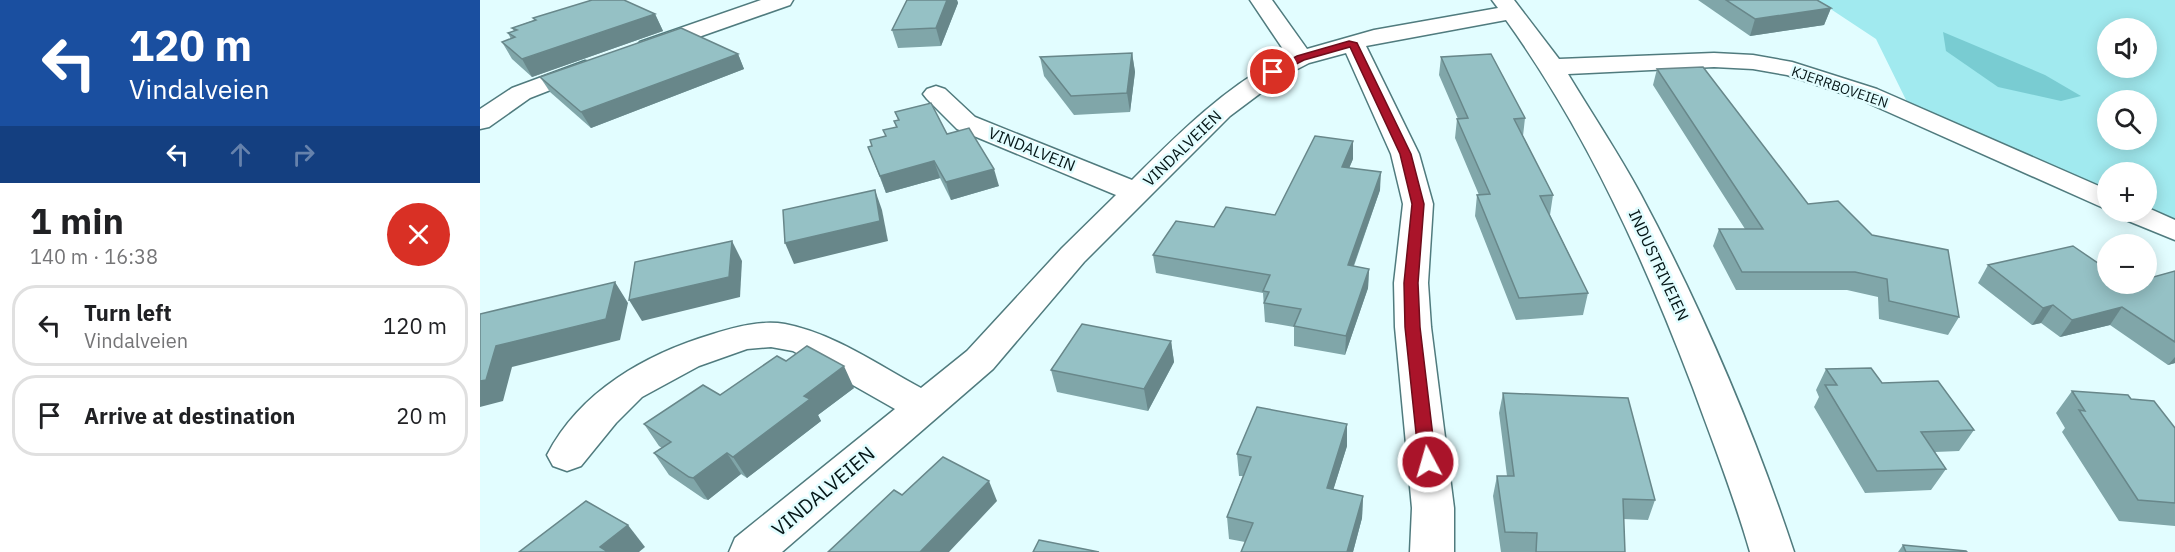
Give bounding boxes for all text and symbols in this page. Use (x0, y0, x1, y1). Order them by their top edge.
text: 120 m (129, 18, 252, 73)
map controls (2097, 18, 2157, 294)
button: sound (2097, 18, 2157, 78)
icon: left (30, 24, 108, 102)
pin (1247, 46, 1298, 97)
icon: arrive (1256, 55, 1289, 88)
street label: KJERRBOVEIEN (1789, 62, 1891, 112)
text: Vindalveien (129, 71, 269, 106)
button: search (2097, 90, 2157, 150)
street label: VINDALVEIEN (1139, 106, 1225, 190)
street label: VINDALVEIN (986, 122, 1078, 176)
icon: left (161, 138, 194, 171)
icon: ahead (224, 138, 257, 171)
icon: right (287, 138, 320, 171)
button: + (2097, 162, 2157, 222)
text: 1 min (30, 197, 124, 244)
button: close (387, 203, 450, 266)
street label: INDUSTRIVEIEN (1625, 206, 1693, 324)
button: − (2097, 234, 2157, 294)
text: 140 m · 16:38 (30, 243, 158, 270)
text: Turn left (84, 298, 172, 327)
icon: left (33, 309, 66, 342)
text: 120 m (383, 311, 447, 340)
text: Vindalveien (84, 327, 188, 354)
icon: arrive (33, 399, 66, 432)
text: Arrive at destination (84, 401, 295, 430)
text: 20 m (396, 401, 447, 430)
position arrow (1396, 430, 1460, 494)
street label: VINDALVEIEN (766, 440, 880, 542)

